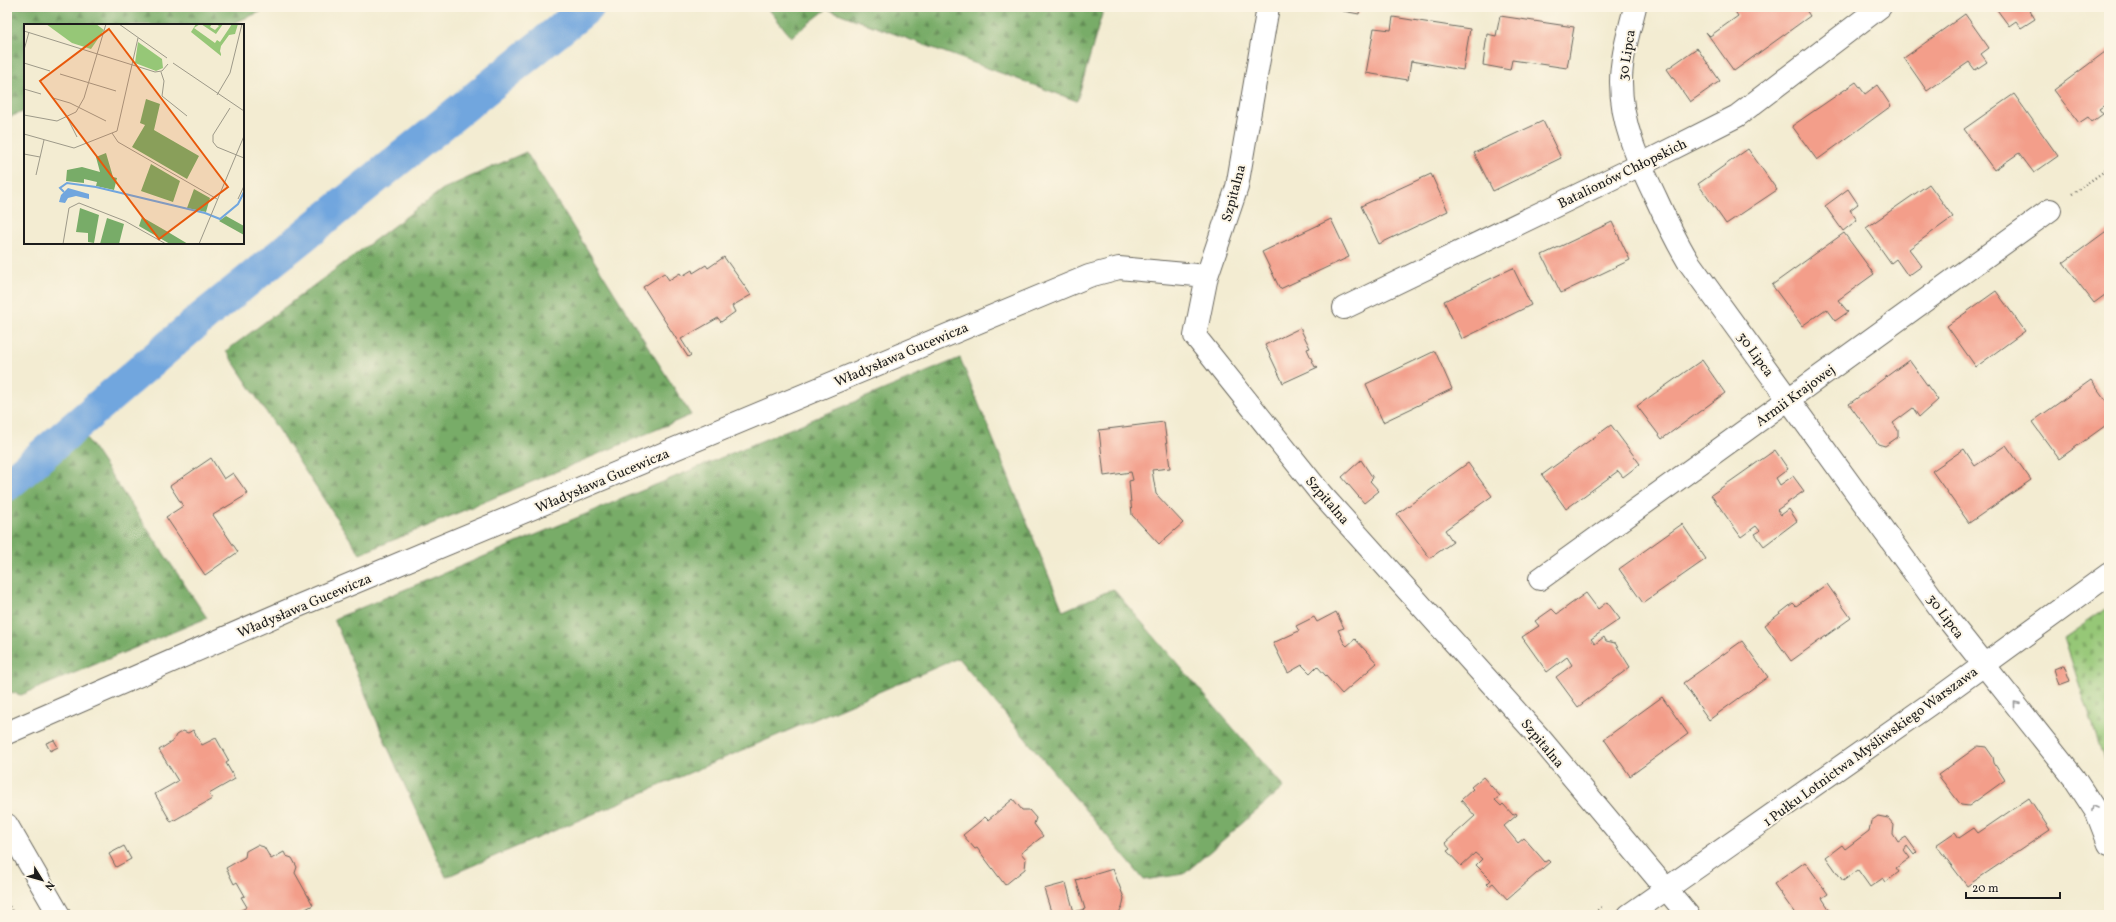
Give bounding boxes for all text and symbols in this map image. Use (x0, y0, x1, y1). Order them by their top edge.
inset map (24, 24, 244, 244)
street label: 30 Lipca (1614, 28, 1641, 82)
street label: Batalionów Chłopskich (1555, 135, 1690, 214)
street label: Szpitalna (1218, 163, 1251, 224)
street label: Władysława Gucewicza (832, 318, 972, 392)
street label: 30 Lipca (1732, 328, 1778, 381)
street label: Armii Krajowej (1752, 361, 1840, 432)
street label: Władysława Gucewicza (533, 444, 673, 518)
street label: Szpitalna (1301, 473, 1353, 529)
street label: Władysława Gucewicza (235, 569, 375, 643)
street label: 30 Lipca (1922, 591, 1968, 643)
street label: 1 Pułku Lotnictwa Myśliwskiego Warszawa (1760, 663, 1982, 832)
one-way arrow (2013, 702, 2020, 709)
street label: Szpitalna (1516, 715, 1568, 772)
one-way arrow (2091, 805, 2098, 812)
north arrow (22, 860, 62, 900)
scale bar (1966, 874, 2060, 900)
text: N (40, 877, 57, 893)
text: 20 m (1972, 881, 1999, 897)

